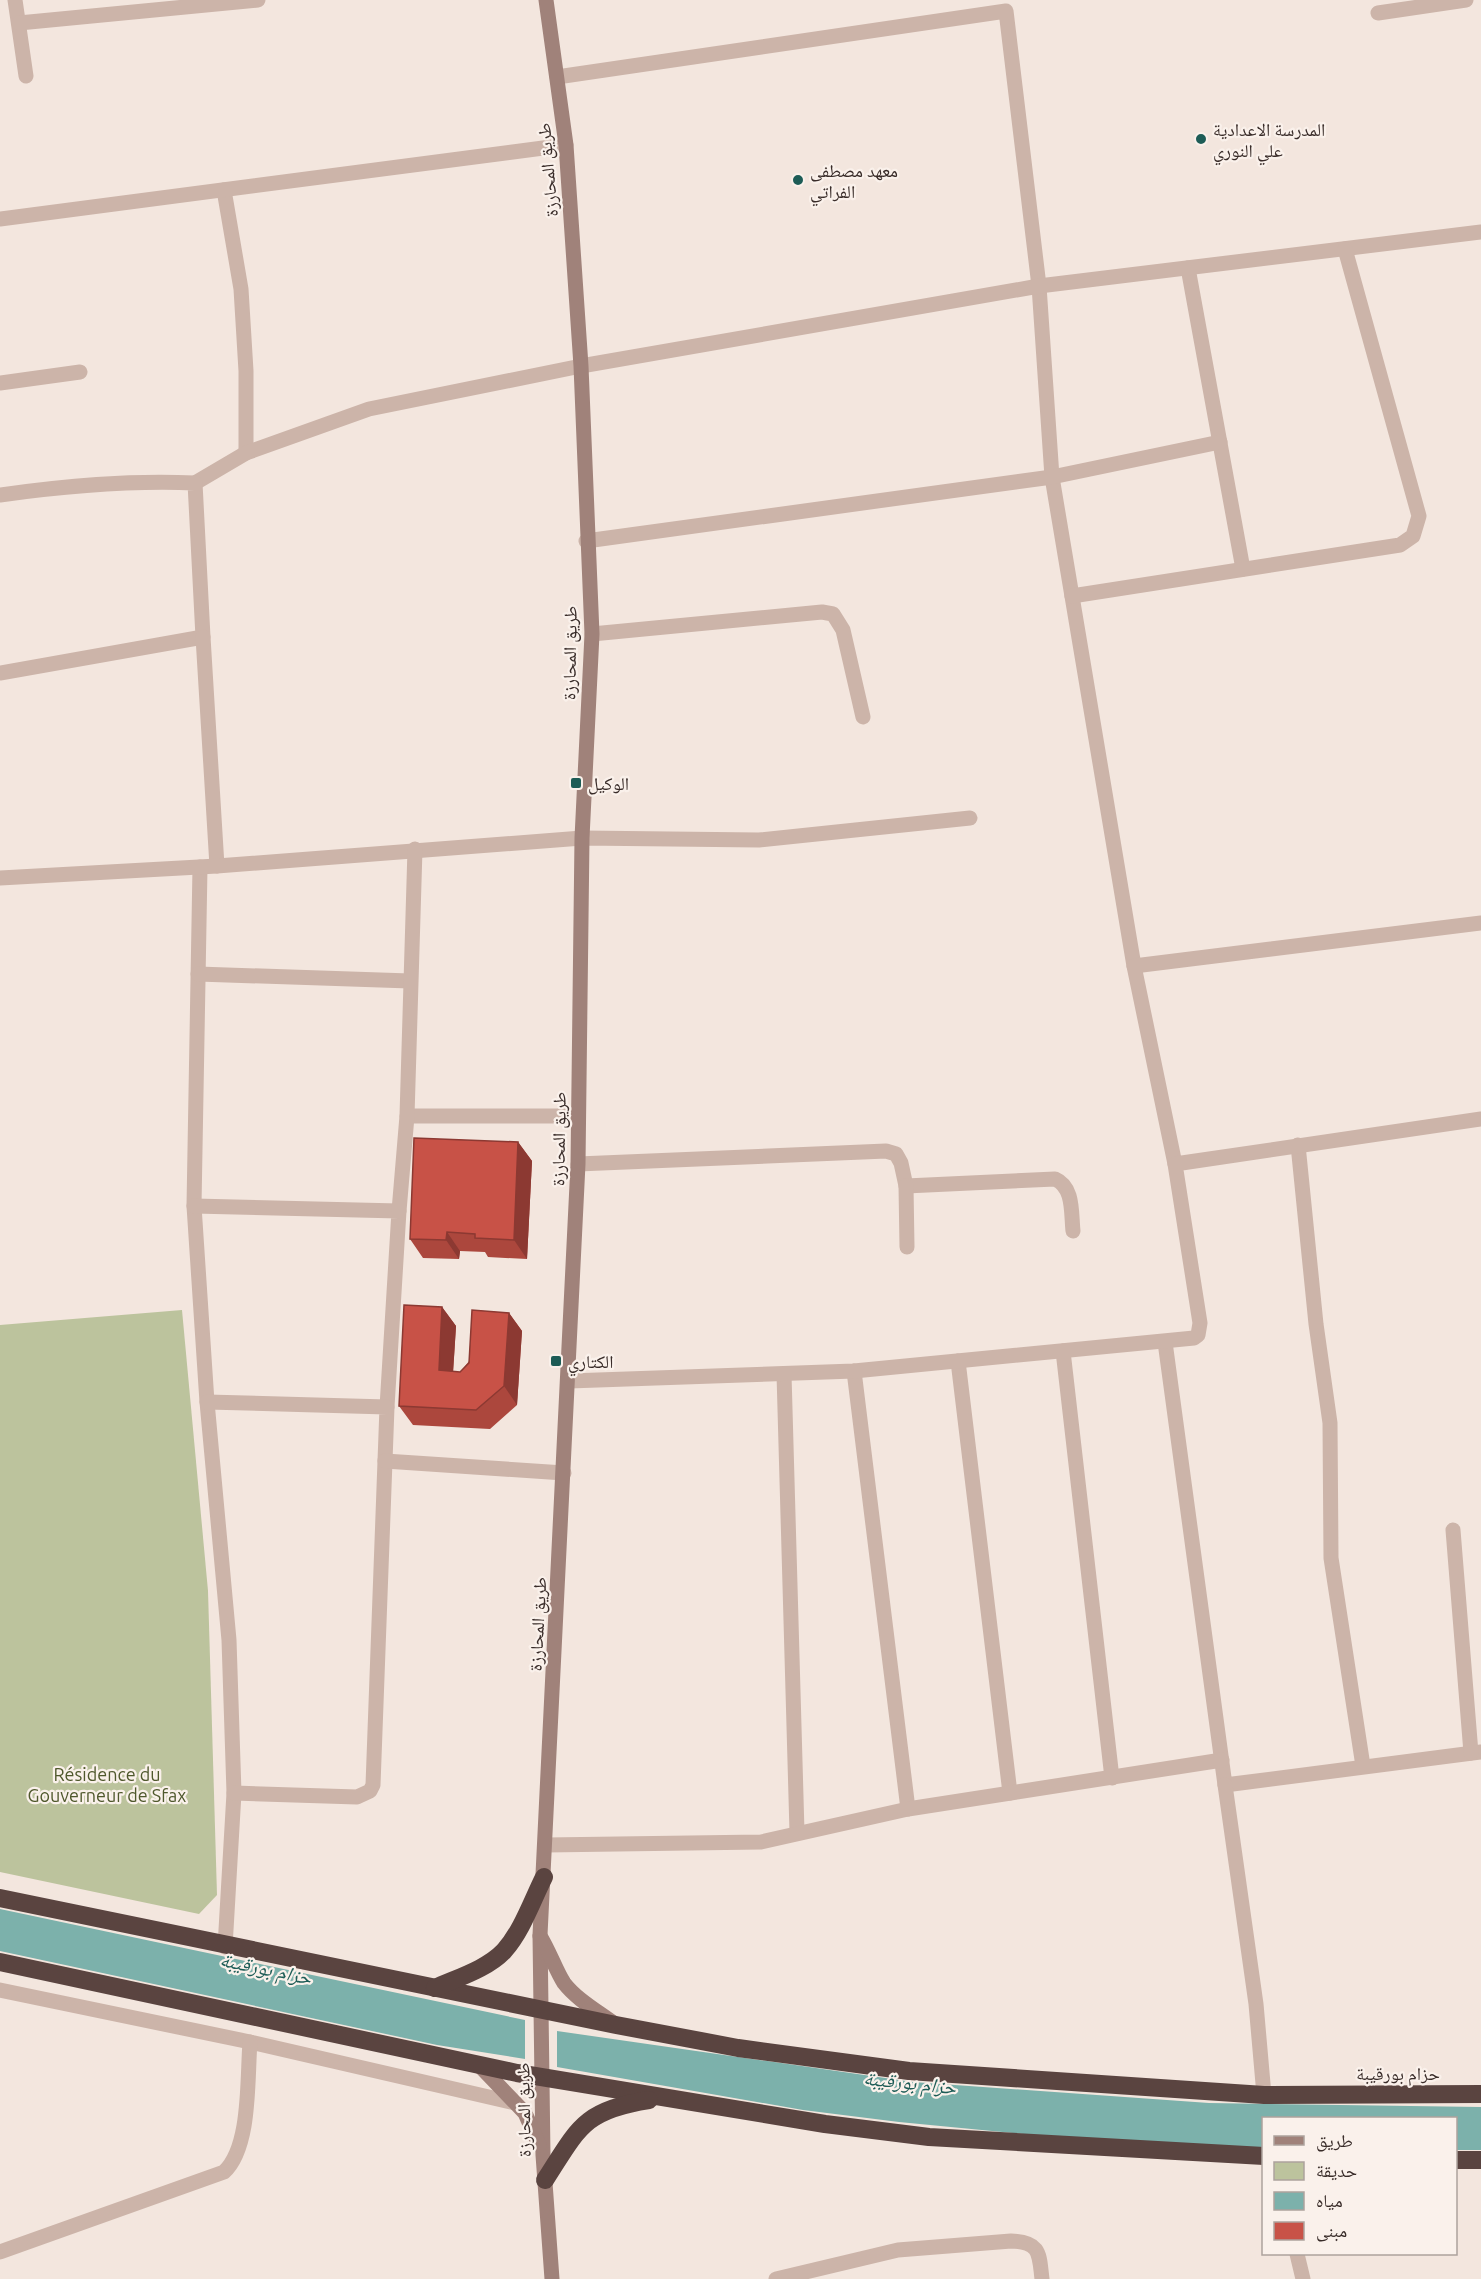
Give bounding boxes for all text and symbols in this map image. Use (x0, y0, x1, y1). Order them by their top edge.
place label: المدرسة الاعدادية علي النوري (1213, 119, 1325, 166)
street label: طريق المحارزة (533, 122, 563, 218)
marker: المدرسة الاعدادية علي النوري (1194, 132, 1208, 146)
place label: معهد مصطفى الفراتي (810, 160, 898, 207)
marker: معهد مصطفى الفراتي (791, 173, 805, 187)
street label: طريق المحارزة (558, 606, 582, 700)
place label: الوكيل (588, 773, 629, 795)
marker: الوكيل (569, 776, 583, 790)
street label: طريق المحارزة (547, 1092, 571, 1186)
place label: الكتاري (568, 1351, 613, 1377)
marker: الكتاري (549, 1354, 563, 1368)
street label: طريق المحارزة (525, 1576, 551, 1672)
park label: Résidence du Gouverneur de Sfax (28, 1764, 186, 1805)
water label: حزام بورقيبة (217, 1947, 314, 1992)
street label: طريق المحارزة (512, 2063, 536, 2157)
street label: حزام بورقيبة (1356, 2063, 1440, 2086)
water label: حزام بورقيبة (862, 2066, 958, 2101)
legend (1262, 2117, 1457, 2255)
text: طريق (1316, 2130, 1353, 2152)
text: حديقة (1316, 2160, 1357, 2181)
text: مياه (1316, 2190, 1343, 2211)
text: مبنى (1316, 2220, 1347, 2242)

